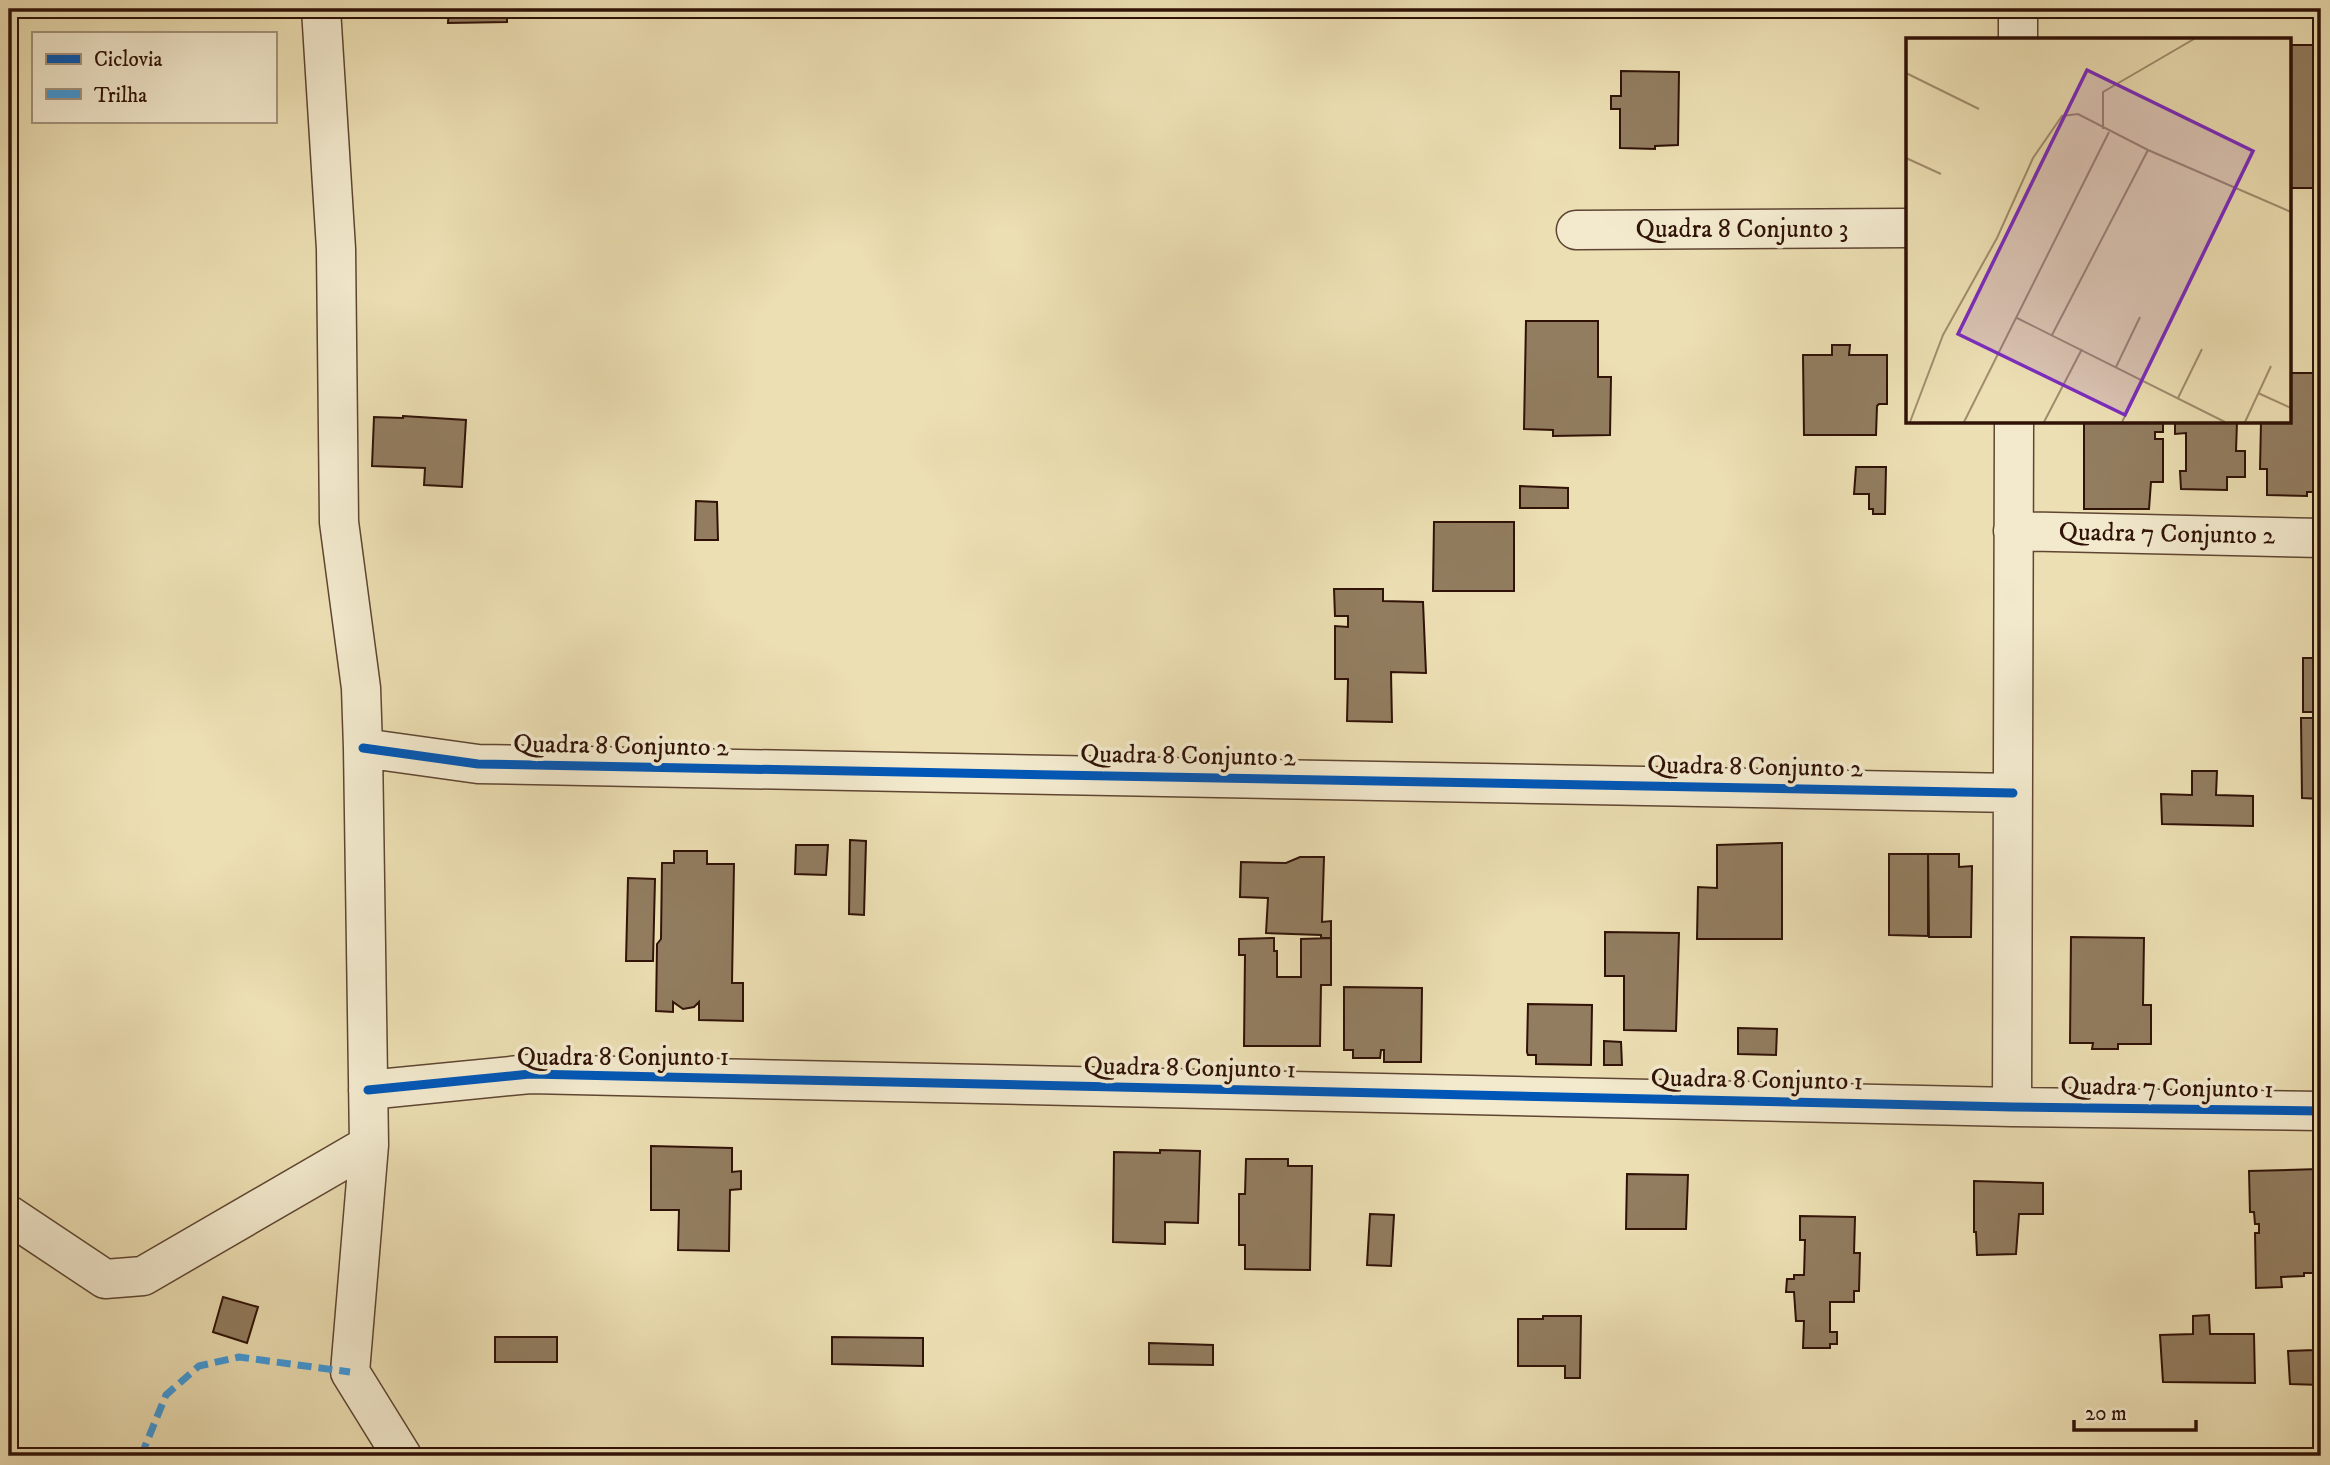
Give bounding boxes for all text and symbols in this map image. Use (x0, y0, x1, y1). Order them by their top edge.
legend (32, 32, 276, 122)
inset map (1906, 38, 2292, 424)
text: Ciclovia (94, 47, 162, 73)
text: Trilha (94, 83, 147, 109)
street label: Quadra 8 Conjunto 3 (1636, 213, 1848, 246)
street label: Quadra 7 Conjunto 2 (2058, 516, 2276, 552)
street label: Quadra 8 Conjunto 2 (513, 728, 729, 764)
street label: Quadra 8 Conjunto 2 (1080, 738, 1296, 774)
street label: Quadra 8 Conjunto 2 (1647, 749, 1863, 785)
street label: Quadra 8 Conjunto 1 (517, 1041, 729, 1074)
street label: Quadra 8 Conjunto 1 (1083, 1050, 1297, 1086)
street label: Quadra 8 Conjunto 1 (1650, 1062, 1864, 1098)
street label: Quadra 7 Conjunto 1 (2060, 1070, 2274, 1106)
scale bar (2074, 1388, 2197, 1432)
text: 20 m (2085, 1401, 2127, 1427)

